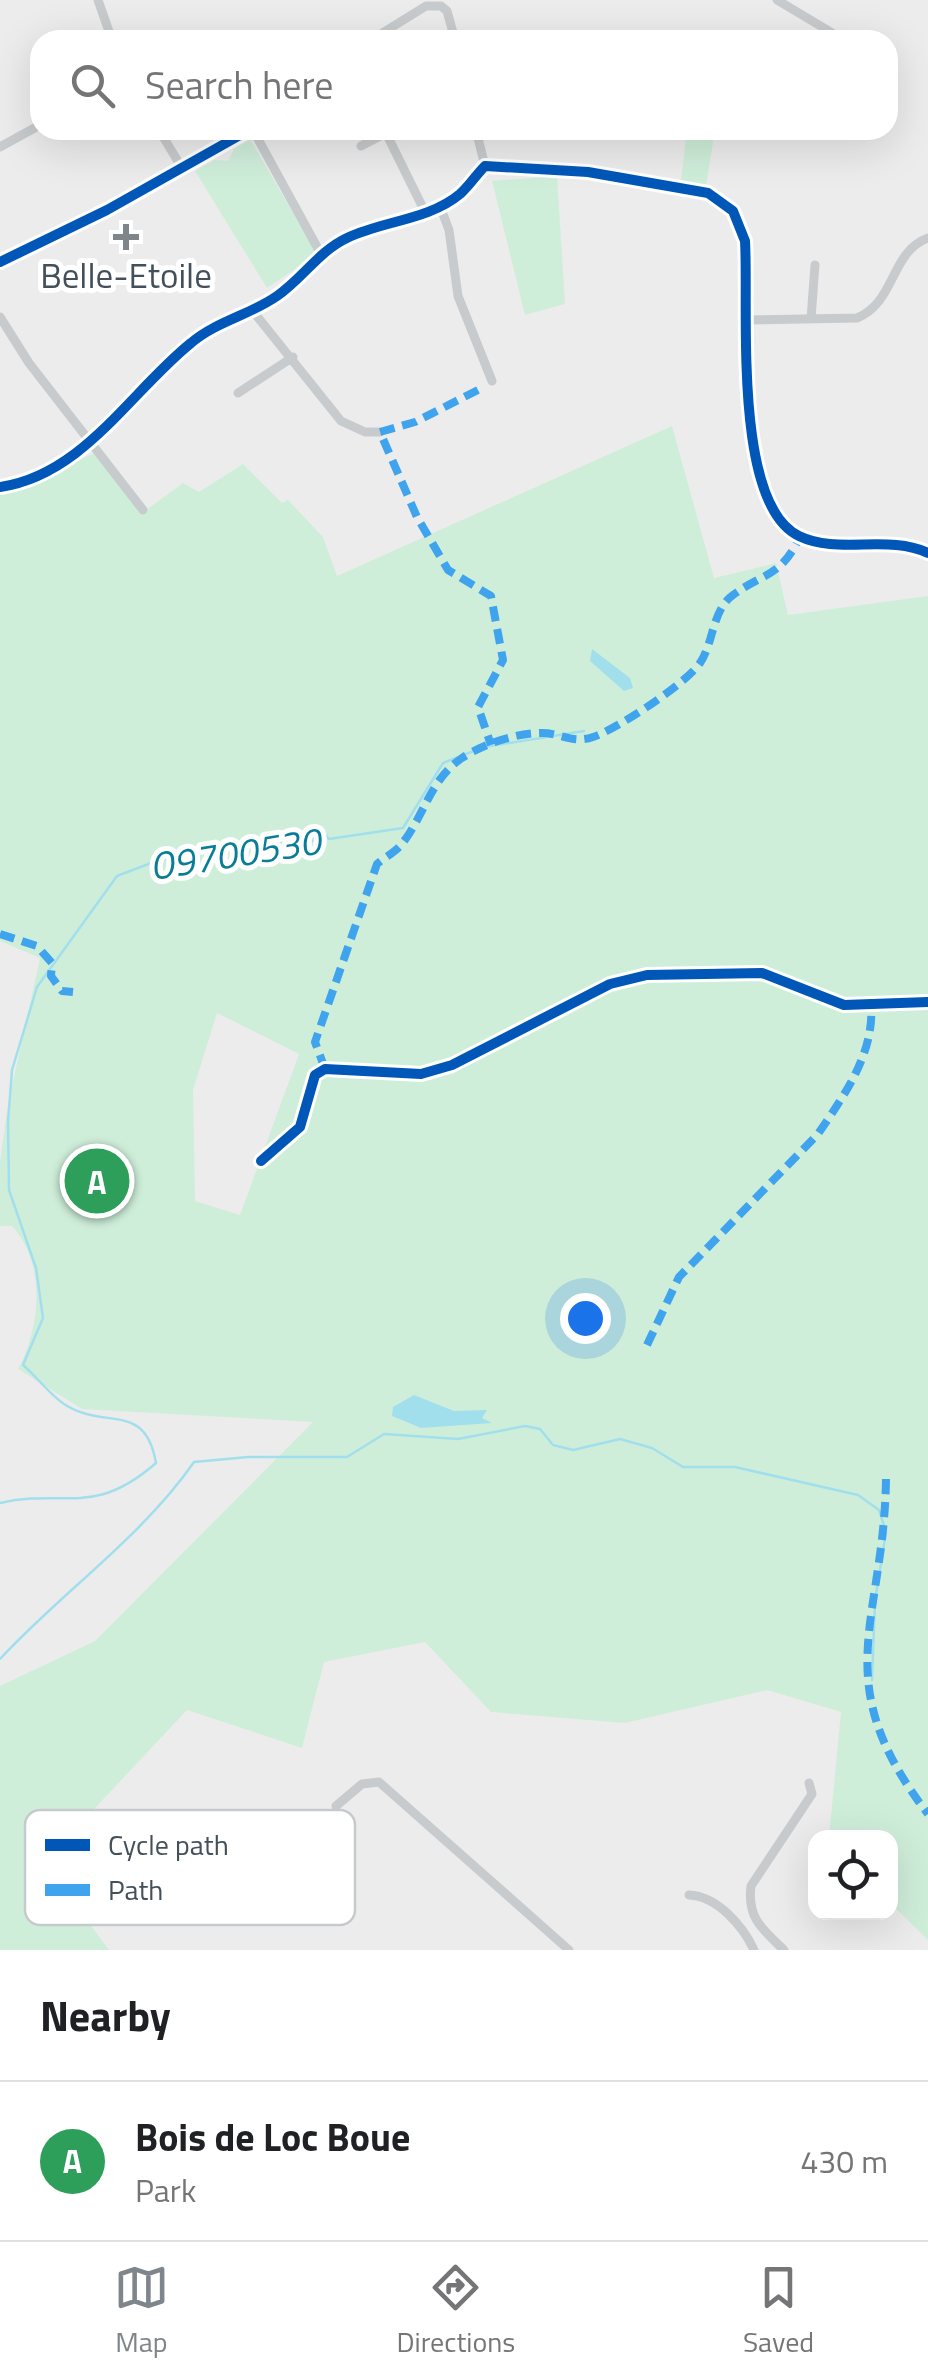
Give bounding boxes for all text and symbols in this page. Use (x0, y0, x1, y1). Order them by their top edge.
search box (30, 30, 898, 140)
text: Search here (145, 56, 333, 114)
icon: search (65, 58, 120, 113)
marker: Belle-Etoile (113, 224, 139, 250)
place label: Belle-Etoile (40, 248, 212, 302)
water label: O9700530 (145, 810, 327, 895)
pin: A (64, 1144, 130, 1218)
your location (560, 1293, 611, 1344)
legend (25, 1810, 355, 1925)
text: Cycle path (108, 1823, 229, 1866)
map controls (808, 1830, 898, 1920)
button: locate (808, 1830, 898, 1920)
text: Path (108, 1868, 163, 1911)
text: Nearby (40, 1983, 171, 2047)
text: Bois de Loc Boue (135, 2108, 410, 2166)
text: A (63, 2137, 82, 2185)
text: 430 m (800, 2137, 888, 2185)
text: Park (135, 2166, 196, 2214)
tab: Map (114, 2260, 169, 2363)
tab: Directions (397, 2260, 515, 2363)
tab: Saved (743, 2260, 814, 2363)

